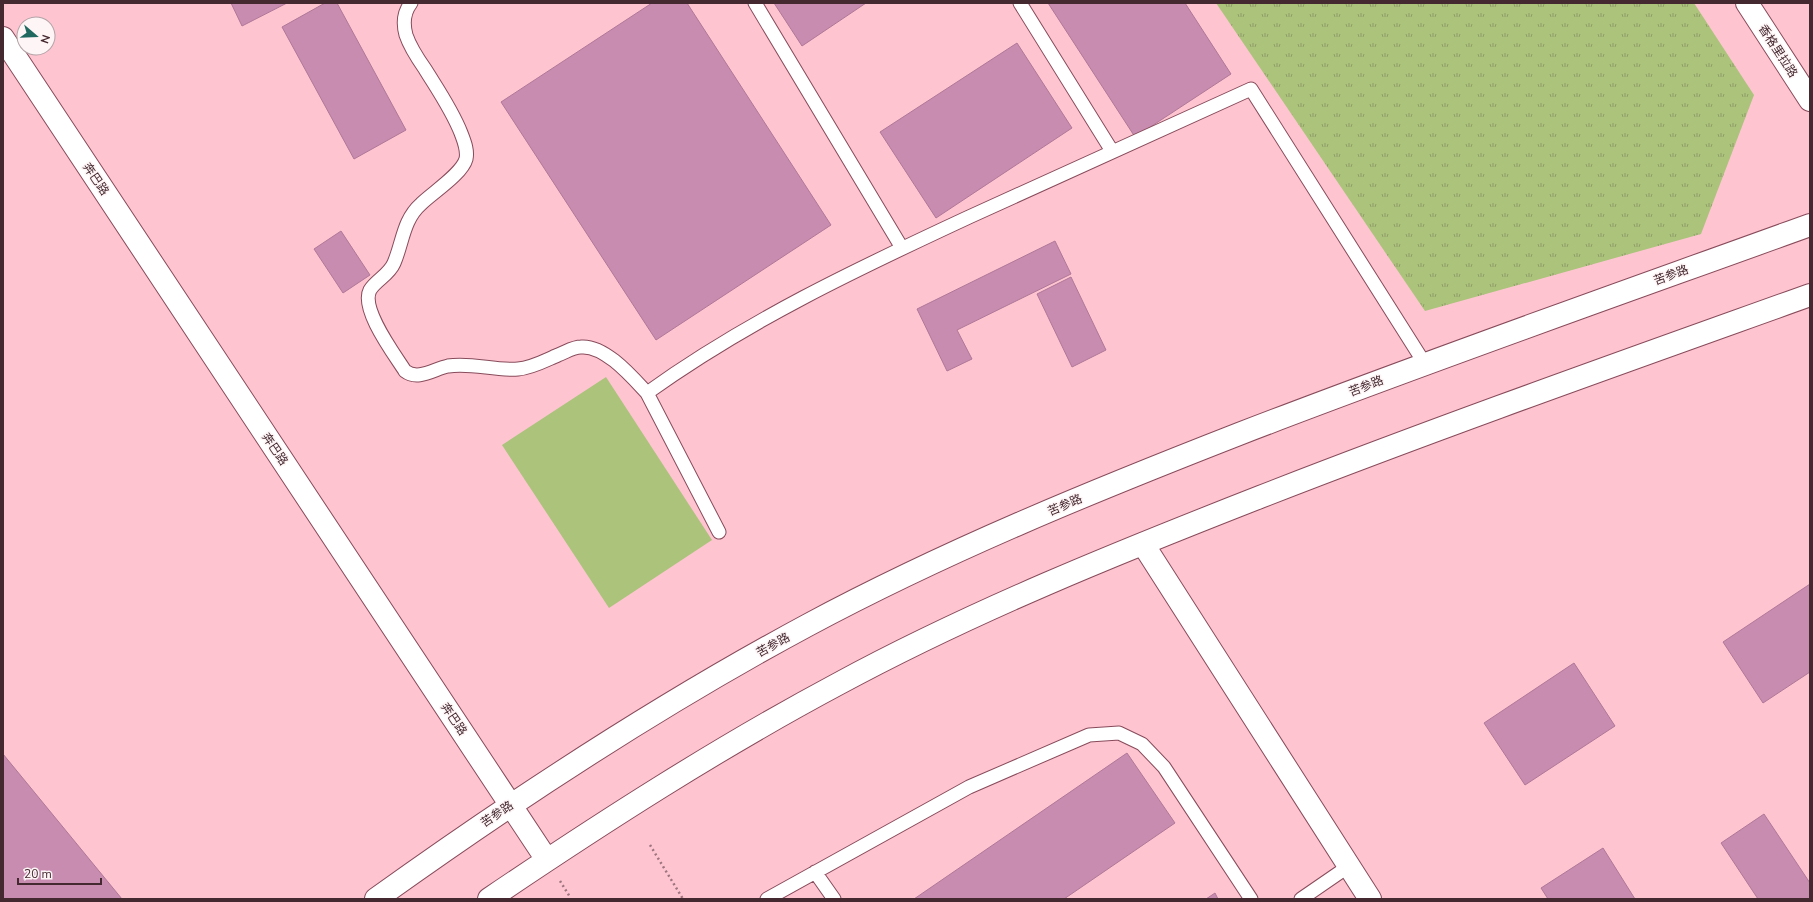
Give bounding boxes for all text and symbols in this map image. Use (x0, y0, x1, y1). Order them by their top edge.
north arrow (16, 16, 56, 56)
street label: 香格里拉路 (1755, 21, 1801, 81)
text: N (37, 33, 53, 45)
street label: 奔巴路 (79, 160, 113, 198)
street label: 苦参路 (1651, 261, 1691, 289)
street label: 苦参路 (1346, 372, 1386, 400)
street label: 奔巴路 (258, 430, 292, 468)
street label: 苦参路 (1045, 491, 1085, 519)
street label: 苦参路 (753, 629, 793, 661)
street label: 奔巴路 (437, 700, 471, 738)
street label: 苦参路 (478, 797, 516, 831)
scale bar (18, 860, 101, 886)
text: 20 m (24, 866, 52, 882)

